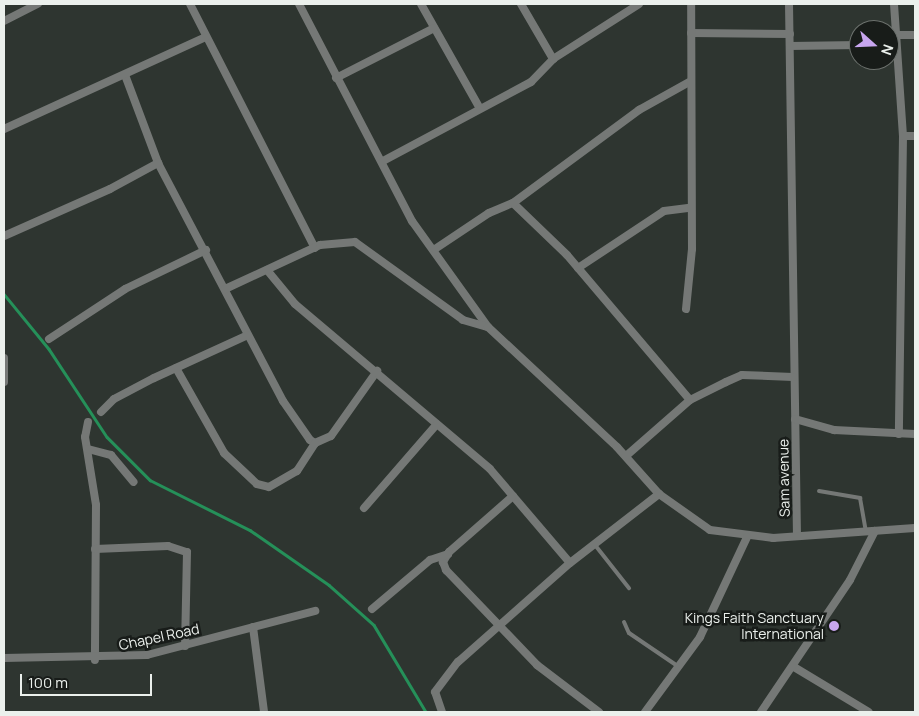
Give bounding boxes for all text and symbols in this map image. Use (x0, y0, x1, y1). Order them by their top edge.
north arrow (849, 20, 899, 70)
text: N (877, 42, 898, 58)
street label: Sam avenue (775, 439, 793, 517)
place label: Kings Faith Sanctuary International (685, 610, 824, 642)
street label: Chapel Road (117, 620, 201, 654)
marker: Kings Faith Sanctuary International (828, 620, 840, 632)
scale bar (22, 664, 155, 696)
text: 100 m (28, 672, 68, 693)

